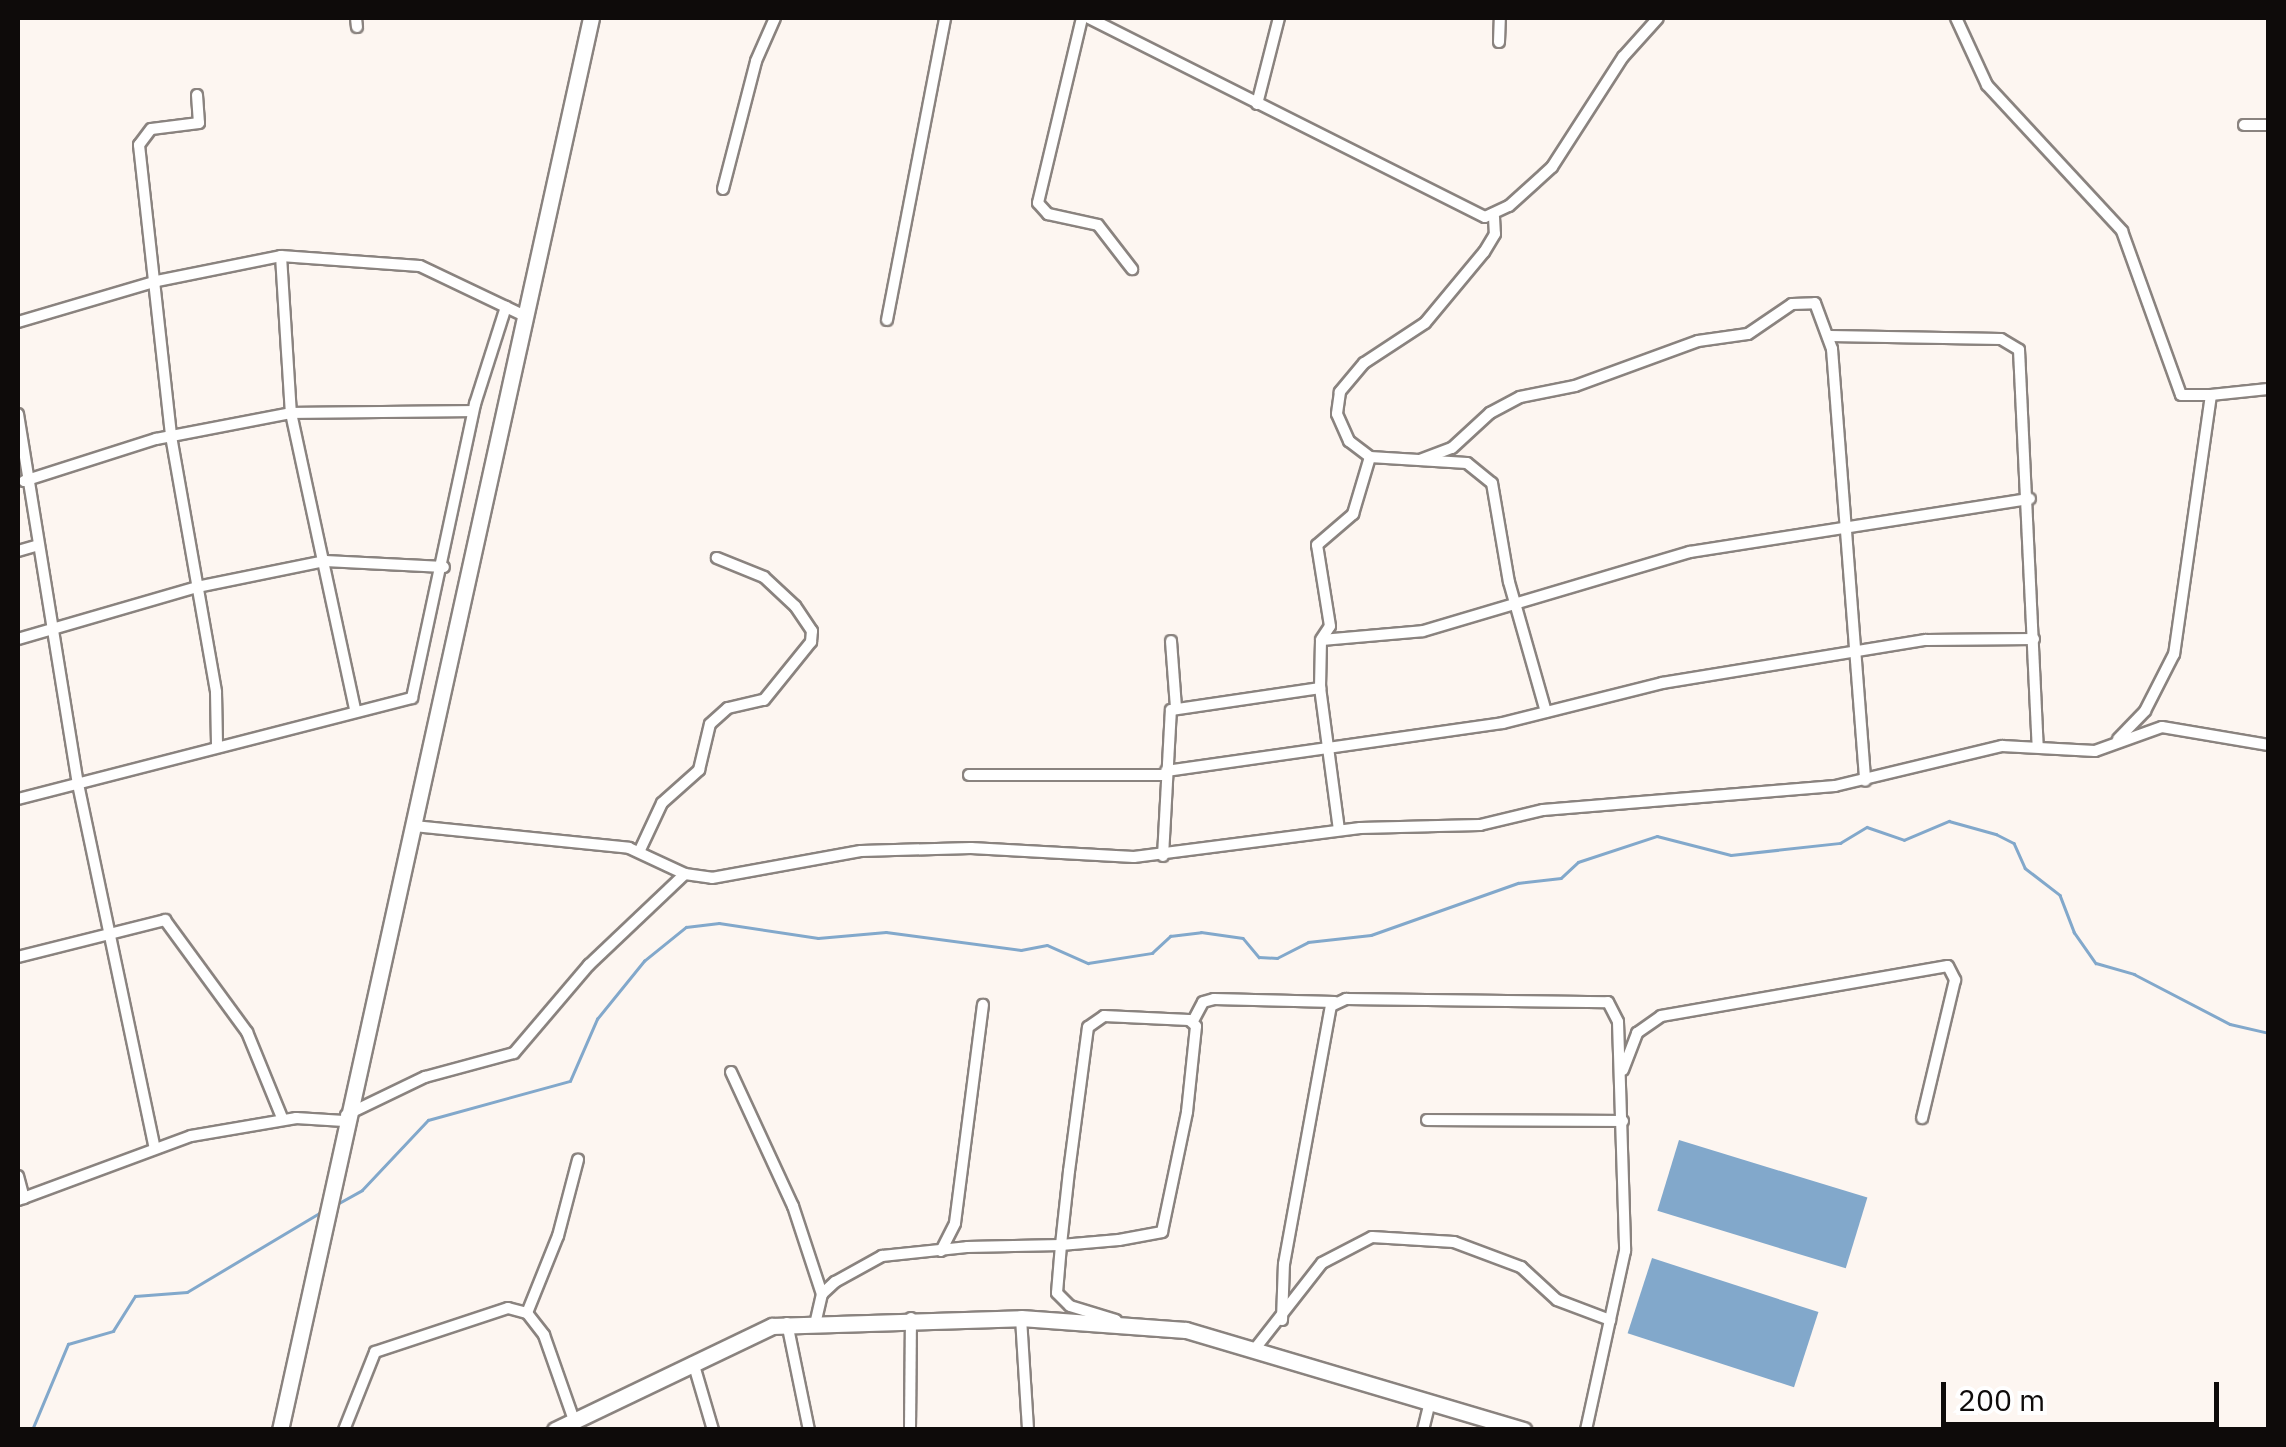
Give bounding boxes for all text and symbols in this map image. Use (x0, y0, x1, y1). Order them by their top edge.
scale bar (1946, 1362, 2224, 1424)
text: 200 m (1958, 1380, 2045, 1419)

